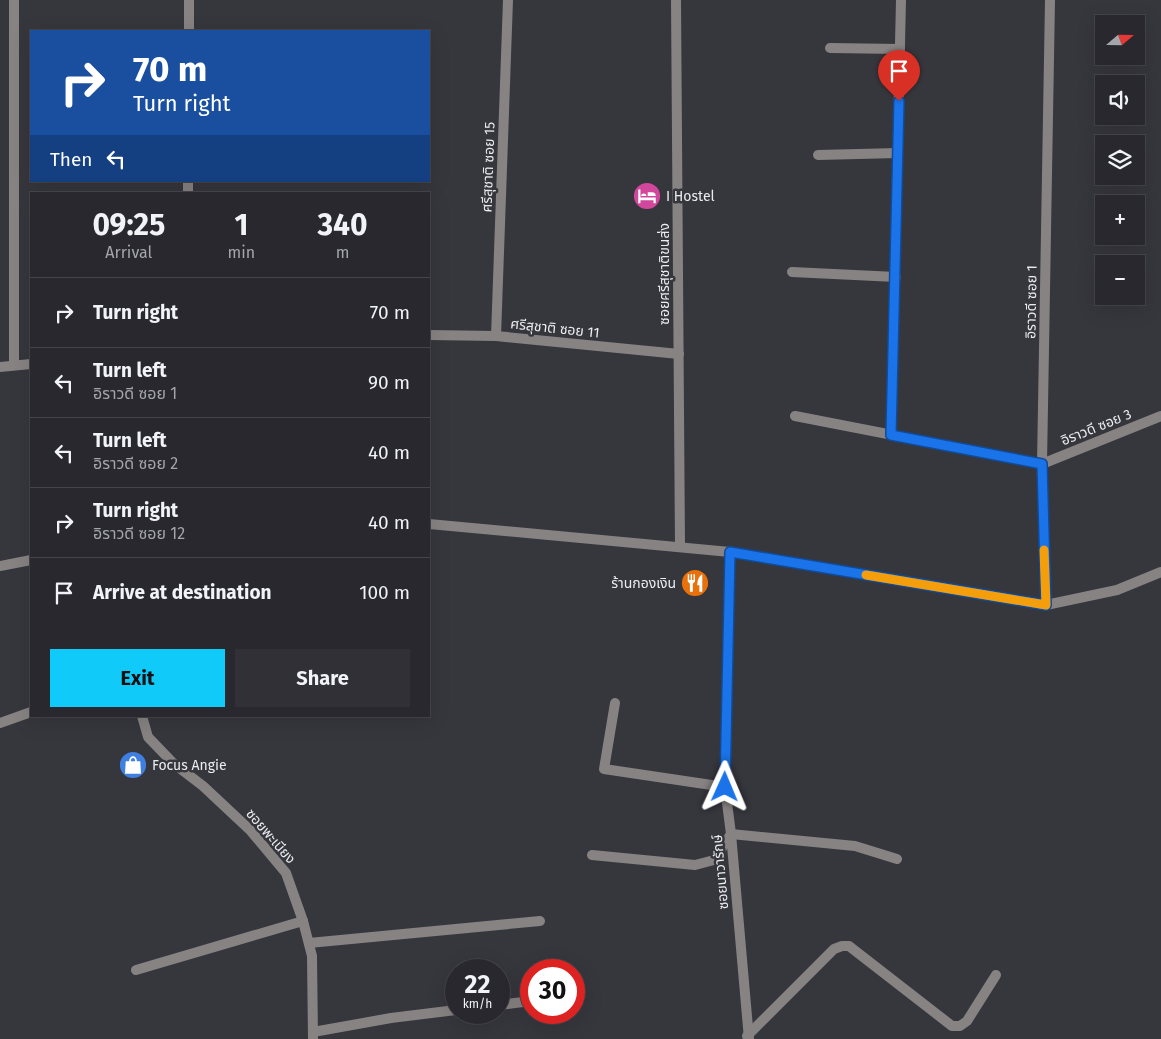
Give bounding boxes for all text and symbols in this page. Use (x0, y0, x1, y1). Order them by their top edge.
north arrow (1095, 15, 1145, 65)
map controls (1095, 15, 1145, 305)
text: 70 m (133, 48, 207, 90)
icon: right (50, 50, 115, 115)
pin (878, 50, 920, 101)
icon: arrive (885, 57, 913, 85)
button: sound (1095, 75, 1145, 125)
text: Turn right (133, 90, 230, 117)
street label: ศรีสุชาติ ซอย 15 (478, 121, 499, 213)
button: layers (1095, 135, 1145, 185)
icon: left (102, 145, 130, 173)
text: Then (50, 148, 92, 171)
hotel icon: I Hostel (632, 181, 662, 211)
place label: I Hostel (666, 188, 715, 205)
button: + (1095, 195, 1145, 245)
text: 09:25 (92, 207, 165, 243)
text: 1 (234, 207, 248, 243)
text: 340 (318, 207, 368, 243)
street label: ซอยศรีสุชาติขนส่ง (656, 223, 673, 325)
text: Arrival (105, 243, 152, 262)
text: min (228, 243, 255, 262)
text: m (336, 243, 349, 262)
button: − (1095, 255, 1145, 305)
street label: อิราวดี ซอย 1 (1022, 265, 1041, 339)
icon: right (50, 299, 78, 327)
text: Turn right (93, 301, 178, 324)
text: 70 m (370, 301, 410, 324)
street label: ศรีสุชาติ ซอย 11 (510, 315, 600, 342)
text: Turn left (93, 359, 167, 382)
icon: left (50, 369, 78, 397)
text: 90 m (368, 371, 410, 394)
text: อิราวดี ซอย 1 (93, 384, 177, 403)
street label: อิราวดี ซอย 3 (1058, 406, 1134, 449)
text: Turn left (93, 429, 167, 452)
icon: left (50, 439, 78, 467)
text: 40 m (368, 441, 410, 464)
text: อิราวดี ซอย 2 (93, 454, 178, 473)
text: Turn right (93, 499, 178, 522)
icon: right (50, 509, 78, 537)
text: 40 m (368, 511, 410, 534)
text: อิราวดี ซอย 12 (93, 524, 185, 543)
restaurant icon: ร้านกองเงิน (680, 568, 710, 598)
place label: ร้านกองเงิน (611, 575, 676, 592)
icon: arrive (50, 579, 78, 607)
text: Arrive at destination (93, 581, 272, 604)
text: 100 m (359, 581, 410, 604)
button: Exit (50, 649, 225, 707)
button: Share (235, 649, 410, 707)
shop icon: Focus Angie (118, 750, 148, 780)
place label: Focus Angie (152, 757, 227, 774)
position arrow (698, 760, 750, 812)
street label: ซอยพะเนียง (242, 805, 299, 867)
street label: ซอยนาวารักษ์ (709, 834, 732, 910)
speed limit sign: 30 (520, 959, 585, 1024)
text: 22 (465, 970, 490, 1000)
text: km/h (463, 997, 492, 1011)

